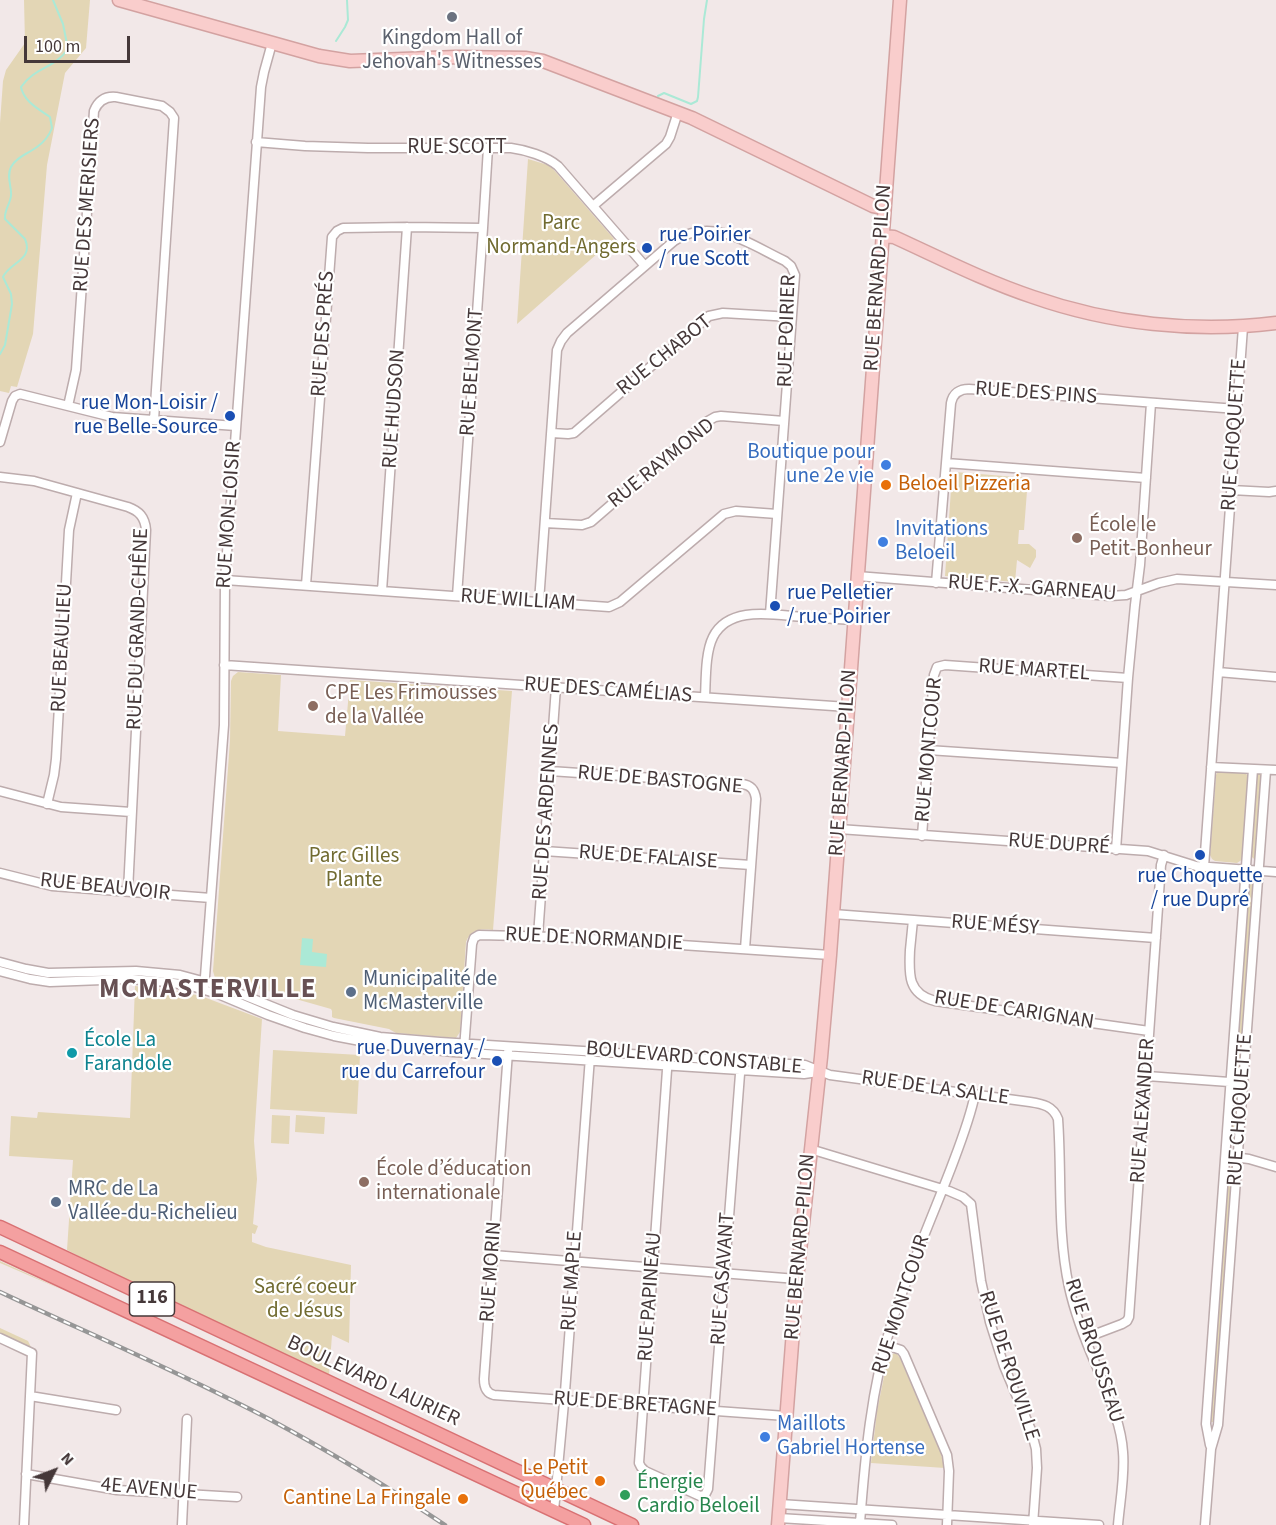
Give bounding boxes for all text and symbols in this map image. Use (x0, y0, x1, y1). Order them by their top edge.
marker: Kingdom Hall of Jehovah's Witnesses (445, 10, 459, 24)
scale bar (27, 24, 134, 62)
place label: Kingdom Hall of Jehovah's Witnesses (362, 26, 542, 76)
text: 100 m (35, 34, 80, 59)
street label: RUE DES MERISIERS (69, 117, 107, 293)
street label: RUE SCOTT (407, 135, 507, 161)
street label: RUE BERNARD-PILON (860, 184, 898, 372)
park label: Parc Normand-Angers (486, 211, 636, 261)
place label: rue Poirier / rue Scott (659, 223, 750, 273)
marker: rue Poirier / rue Scott (640, 241, 654, 255)
street label: RUE DES PRÉS (307, 270, 341, 398)
street label: RUE POIRIER (773, 274, 803, 388)
street label: RUE BELMONT (456, 307, 490, 437)
street label: RUE CHABOT (612, 310, 718, 402)
street label: RUE HUDSON (378, 348, 412, 470)
street label: RUE CHOQUETTE (1217, 358, 1253, 512)
street label: RUE DES PINS (974, 377, 1098, 411)
place label: rue Mon-Loisir / rue Belle-Source (74, 391, 218, 441)
marker: rue Mon-Loisir / rue Belle-Source (223, 409, 237, 423)
street label: RUE RAYMOND (604, 413, 720, 515)
street label: RUE MON-LOISIR (212, 440, 248, 590)
place label: Boutique pour une 2e vie (747, 440, 874, 490)
marker: Boutique pour une 2e vie (879, 458, 893, 472)
place label: Beloeil Pizzeria (898, 472, 1031, 498)
marker: Beloeil Pizzeria (879, 478, 893, 492)
place label: École le Petit-Bonheur (1089, 513, 1212, 563)
place label: Invitations Beloeil (895, 517, 988, 567)
street label: RUE DU GRAND-CHÊNE (123, 528, 155, 730)
marker: École le Petit-Bonheur (1070, 531, 1084, 545)
marker: Invitations Beloeil (876, 535, 890, 549)
street label: RUE F.-X.-GARNEAU (947, 571, 1117, 607)
place label: rue Pelletier / rue Poirier (787, 581, 893, 631)
street label: RUE BEAULIEU (47, 583, 79, 713)
street label: RUE WILLIAM (460, 584, 576, 618)
marker: rue Pelletier / rue Poirier (768, 599, 782, 613)
street label: RUE MARTEL (977, 655, 1091, 687)
street label: RUE BERNARD-PILON (825, 669, 863, 857)
street label: RUE DES CAMÉLIAS (523, 673, 693, 709)
street label: RUE MONTCOUR (911, 677, 949, 823)
place label: CPE Les Frimousses de la Vallée (325, 681, 497, 731)
marker: CPE Les Frimousses de la Vallée (306, 699, 320, 713)
street label: RUE DES ARDENNES (528, 723, 566, 901)
street label: RUE DE BASTOGNE (576, 761, 744, 801)
street label: RUE DUPRÉ (1007, 829, 1111, 861)
street label: RUE DE FALAISE (578, 841, 718, 875)
park label: Parc Gilles Plante (309, 844, 399, 894)
marker: rue Choquette / rue Dupré (1193, 848, 1207, 862)
place label: rue Choquette / rue Dupré (1137, 864, 1263, 914)
street label: RUE BEAUVOIR (39, 869, 171, 907)
street label: RUE MÉSY (950, 910, 1040, 942)
street label: RUE DE NORMANDIE (504, 923, 684, 957)
place label: Municipalité de McMasterville (363, 967, 497, 1017)
district label: MCMASTERVILLE (99, 975, 317, 1007)
marker: Municipalité de McMasterville (344, 985, 358, 999)
street label: RUE DE CARIGNAN (932, 986, 1096, 1036)
place label: École La Farandole (84, 1028, 172, 1078)
street label: RUE CHOQUETTE (1223, 1033, 1259, 1187)
place label: rue Duvernay / rue du Carrefour (341, 1036, 485, 1086)
street label: BOULEVARD CONSTABLE (585, 1037, 803, 1081)
street label: RUE ALEXANDER (1126, 1038, 1162, 1184)
marker: École La Farandole (65, 1046, 79, 1060)
marker: rue Duvernay / rue du Carrefour (490, 1054, 504, 1068)
street label: RUE DE LA SALLE (860, 1066, 1010, 1112)
street label: RUE BERNARD-PILON (780, 1153, 822, 1341)
place label: École d’éducation internationale (376, 1157, 531, 1207)
marker: École d’éducation internationale (357, 1175, 371, 1189)
place label: MRC de La Vallée-du-Richelieu (68, 1177, 238, 1227)
marker: MRC de La Vallée-du-Richelieu (49, 1195, 63, 1209)
street label: RUE CASAVANT (707, 1212, 741, 1346)
street label: RUE MORIN (476, 1221, 508, 1323)
street label: RUE MAPLE (557, 1230, 589, 1332)
street label: RUE PAPINEAU (634, 1231, 668, 1363)
street label: RUE MONTCOUR (868, 1232, 936, 1378)
park label: Sacré coeur de Jésus (254, 1275, 356, 1325)
street label: RUE BROUSSEAU (1058, 1276, 1128, 1426)
road number: 116 (130, 1282, 174, 1316)
street label: RUE DE ROUVILLE (972, 1288, 1044, 1444)
street label: BOULEVARD LAURIER (283, 1331, 463, 1433)
street label: RUE DE BRETAGNE (553, 1387, 717, 1423)
place label: Maillots Gabriel Hortense (777, 1412, 925, 1462)
marker: Maillots Gabriel Hortense (758, 1430, 772, 1444)
north arrow (24, 1441, 84, 1501)
text: N (56, 1448, 79, 1470)
place label: Le Petit Québec (521, 1456, 588, 1506)
place label: Énergie Cardio Beloeil (637, 1470, 759, 1520)
street label: 4E AVENUE (100, 1473, 198, 1507)
marker: Le Petit Québec (593, 1474, 607, 1488)
place label: Cantine La Fringale (283, 1486, 451, 1512)
marker: Énergie Cardio Beloeil (618, 1488, 632, 1502)
marker: Cantine La Fringale (456, 1492, 470, 1506)

